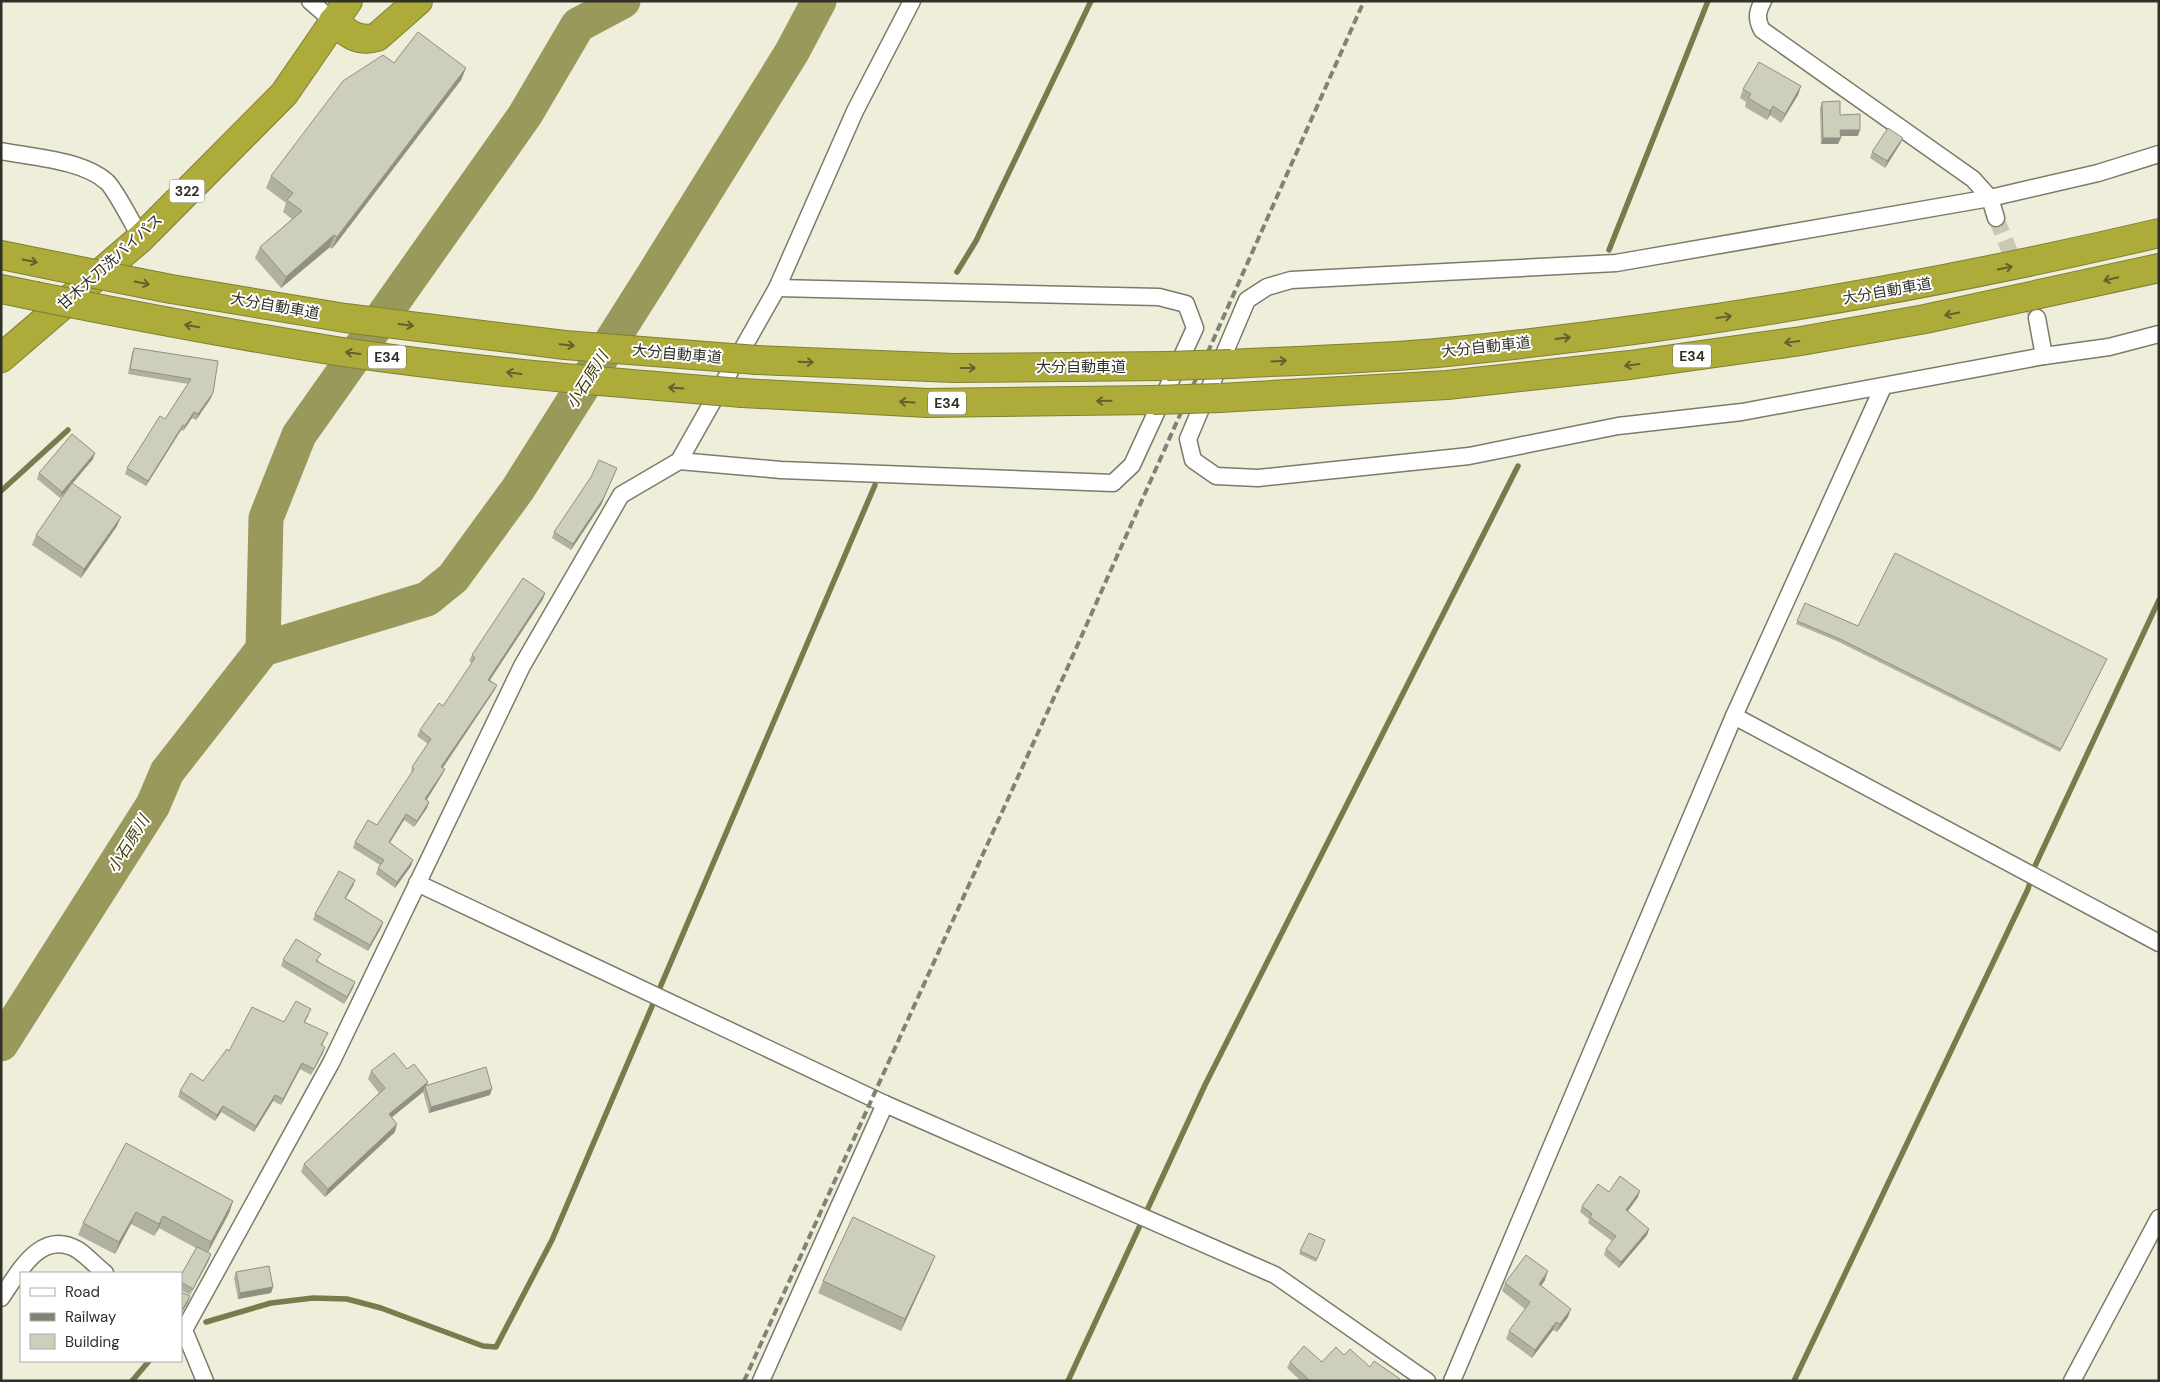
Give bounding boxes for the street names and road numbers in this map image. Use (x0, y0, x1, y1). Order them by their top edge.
road number: 322 (170, 180, 204, 202)
street label: 甘木大刀洗バイパス (53, 210, 167, 314)
street label: 大分自動車道 (1841, 273, 1933, 309)
street label: 大分自動車道 (229, 288, 321, 324)
street label: 大分自動車道 (1440, 332, 1532, 362)
street label: 大分自動車道 (631, 340, 723, 368)
road number: E34 (1673, 344, 1711, 368)
road number: E34 (368, 346, 406, 368)
street label: 大分自動車道 (1036, 357, 1126, 377)
road number: E34 (928, 392, 966, 414)

